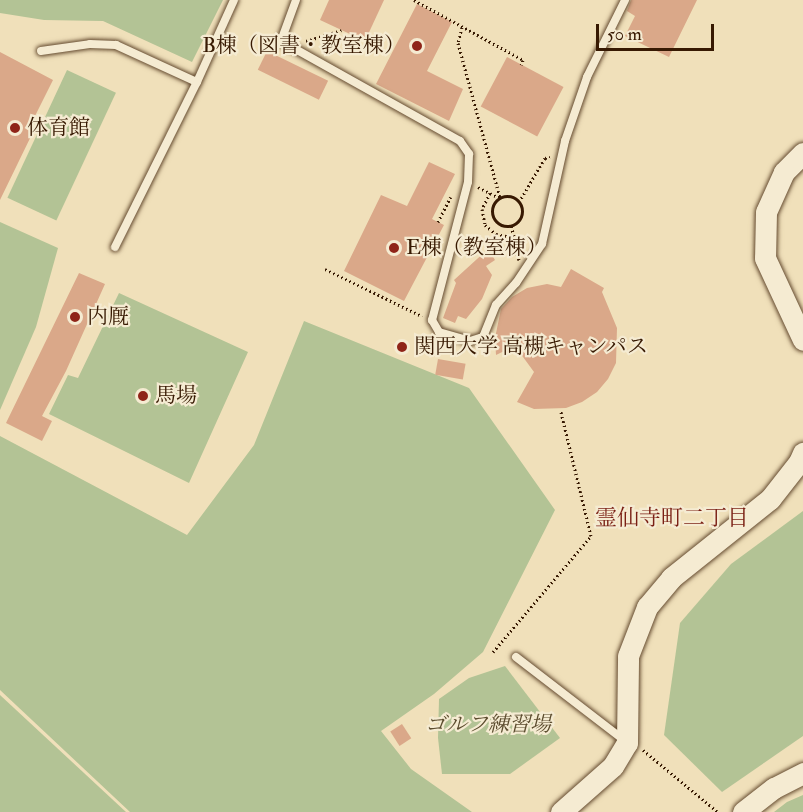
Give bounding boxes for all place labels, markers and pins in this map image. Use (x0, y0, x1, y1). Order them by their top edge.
place label: B棟（図書・教室棟） (202, 33, 405, 59)
marker: B棟（図書・教室棟） (410, 39, 424, 53)
place label: 体育館 (27, 115, 90, 141)
marker: 体育館 (8, 121, 22, 135)
place label: E棟（教室棟） (406, 235, 547, 261)
marker: E棟（教室棟） (387, 241, 401, 255)
place label: 内厩 (87, 304, 129, 330)
marker: 内厩 (68, 310, 82, 324)
place label: 関西大学 高槻キャンパス (414, 334, 649, 360)
marker: 関西大学 高槻キャンパス (395, 340, 409, 354)
place label: 馬場 (155, 383, 197, 409)
marker: 馬場 (136, 389, 150, 403)

